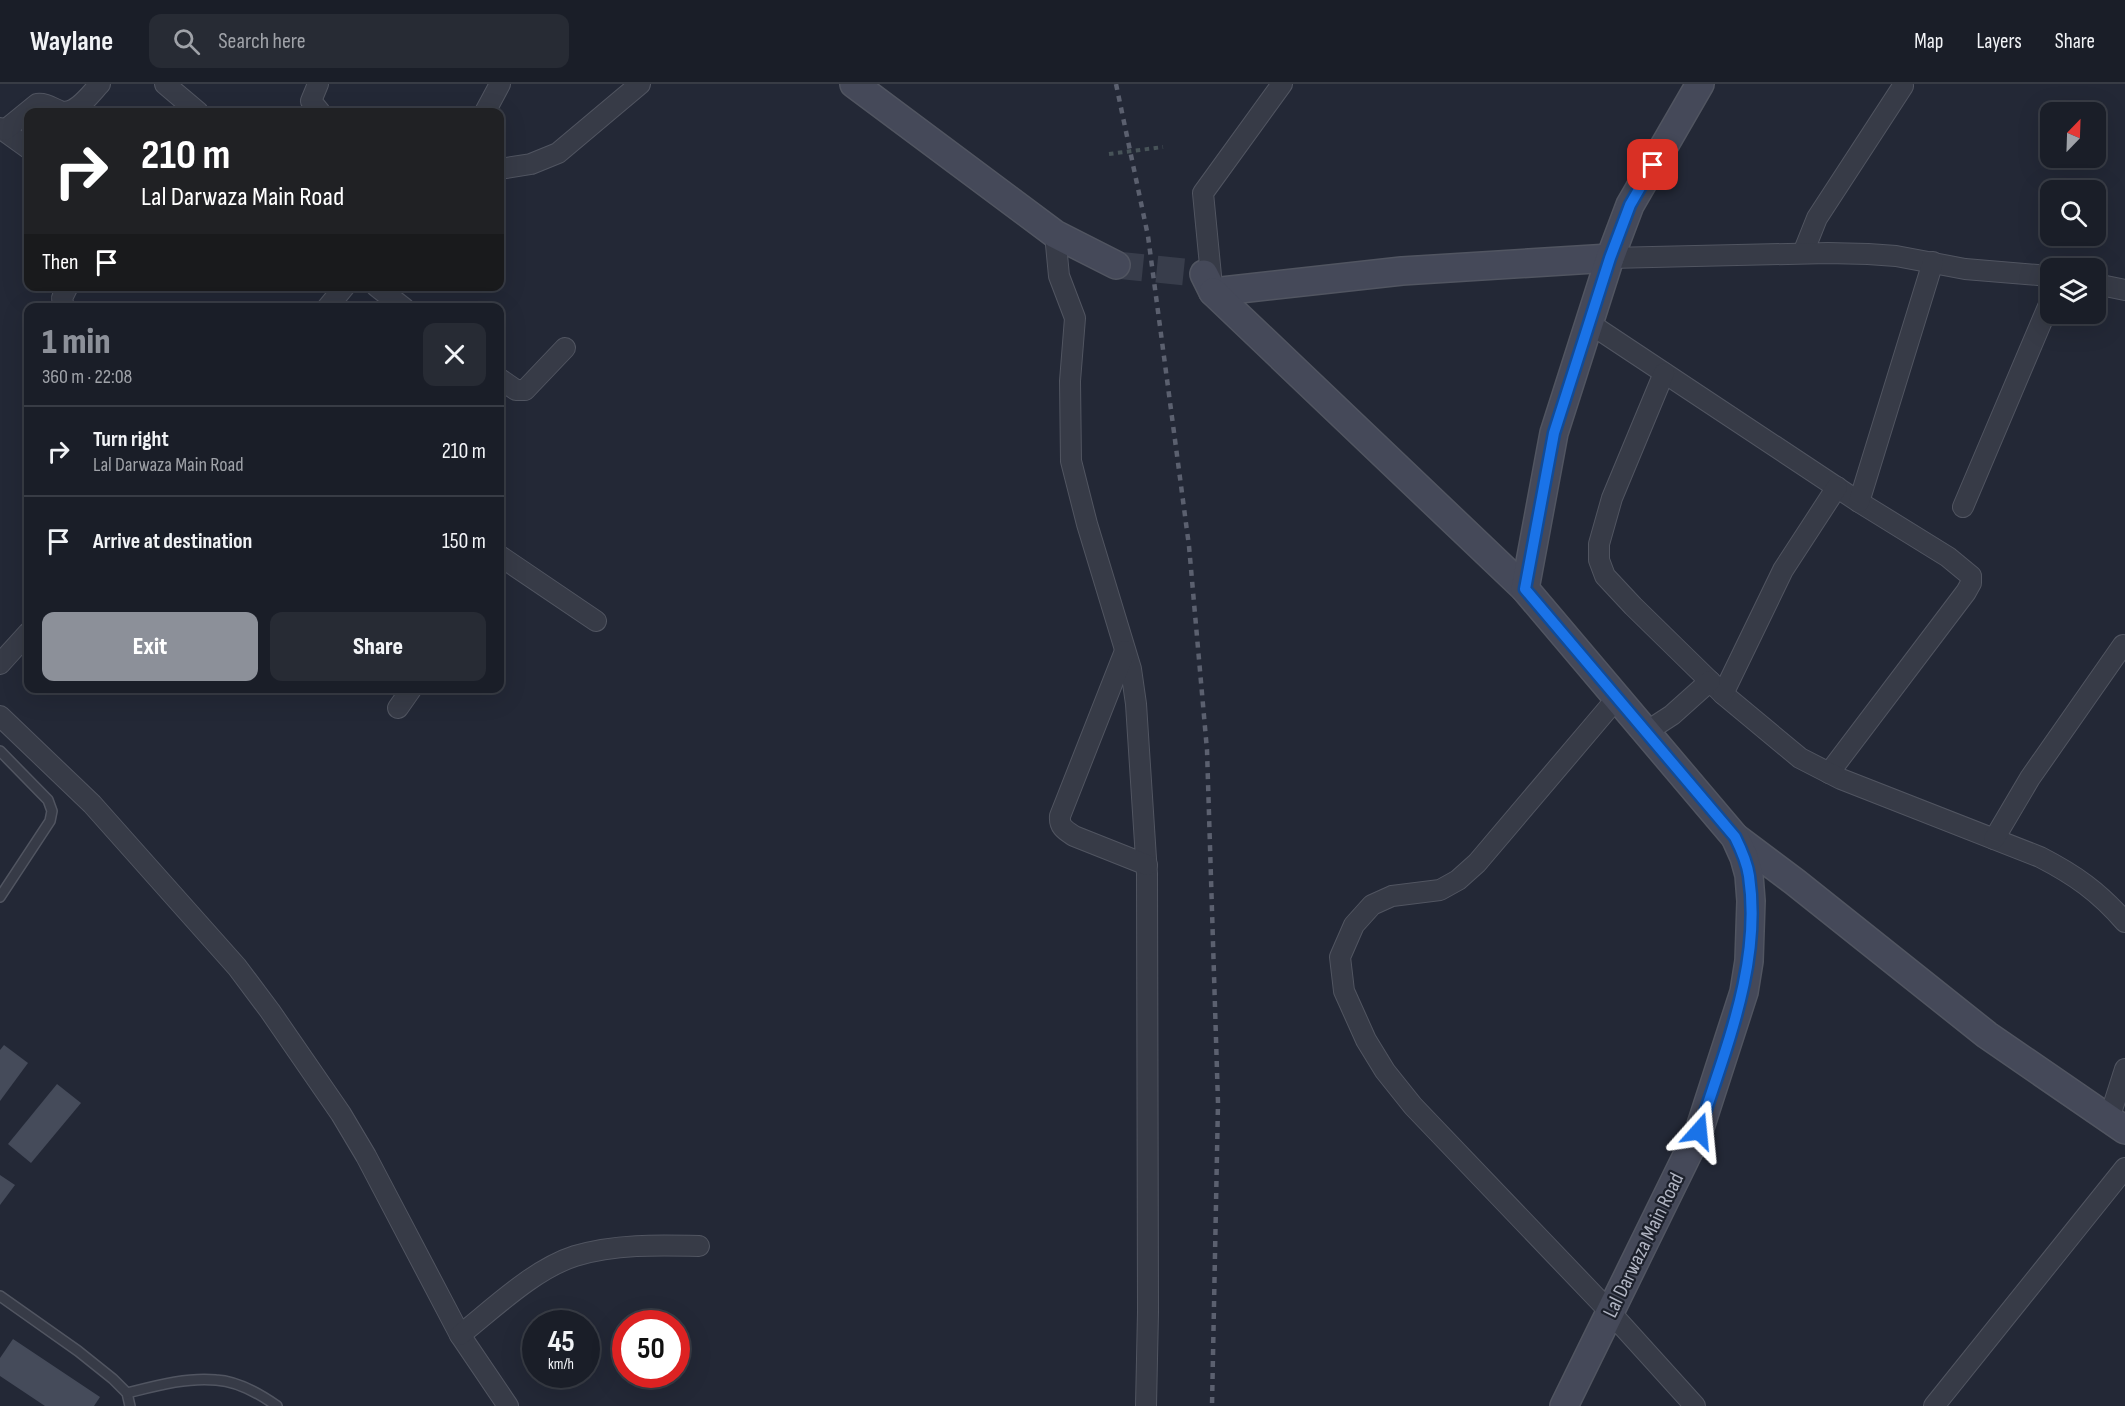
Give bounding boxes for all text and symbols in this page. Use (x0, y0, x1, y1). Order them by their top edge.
search box (149, 14, 569, 68)
text: Waylane (30, 25, 113, 58)
icon: search (170, 25, 203, 58)
text: Search here (218, 28, 306, 55)
text: Map (1914, 29, 1943, 54)
text: Layers (1976, 29, 2022, 54)
text: Share (2055, 29, 2095, 54)
north arrow (2040, 102, 2106, 168)
map controls (2040, 102, 2106, 324)
text: 210 m (141, 130, 230, 181)
icon: right (42, 132, 120, 210)
pin (1627, 139, 1678, 190)
icon: arrive (1636, 148, 1669, 181)
button: search (2040, 180, 2106, 246)
text: Lal Darwaza Main Road (141, 181, 344, 213)
icon: arrive (90, 246, 123, 279)
text: Then (42, 249, 78, 276)
button: layers (2040, 258, 2106, 324)
text: 1 min (42, 321, 110, 364)
button: close (423, 323, 486, 386)
text: 360 m · 22:08 (42, 365, 132, 389)
text: Turn right (93, 426, 169, 453)
icon: right (42, 435, 75, 468)
text: 210 m (442, 438, 486, 465)
text: Lal Darwaza Main Road (93, 453, 244, 477)
icon: arrive (42, 525, 75, 558)
text: Arrive at destination (93, 528, 252, 555)
text: 150 m (442, 528, 486, 555)
button: Exit (42, 612, 258, 681)
button: Share (270, 612, 486, 681)
position arrow (1667, 1099, 1731, 1163)
street label: Lal Darwaza Main Road (1598, 1169, 1689, 1322)
speed limit sign: 50 (612, 1310, 690, 1388)
text: 45 (547, 1324, 575, 1360)
text: km/h (548, 1355, 574, 1374)

